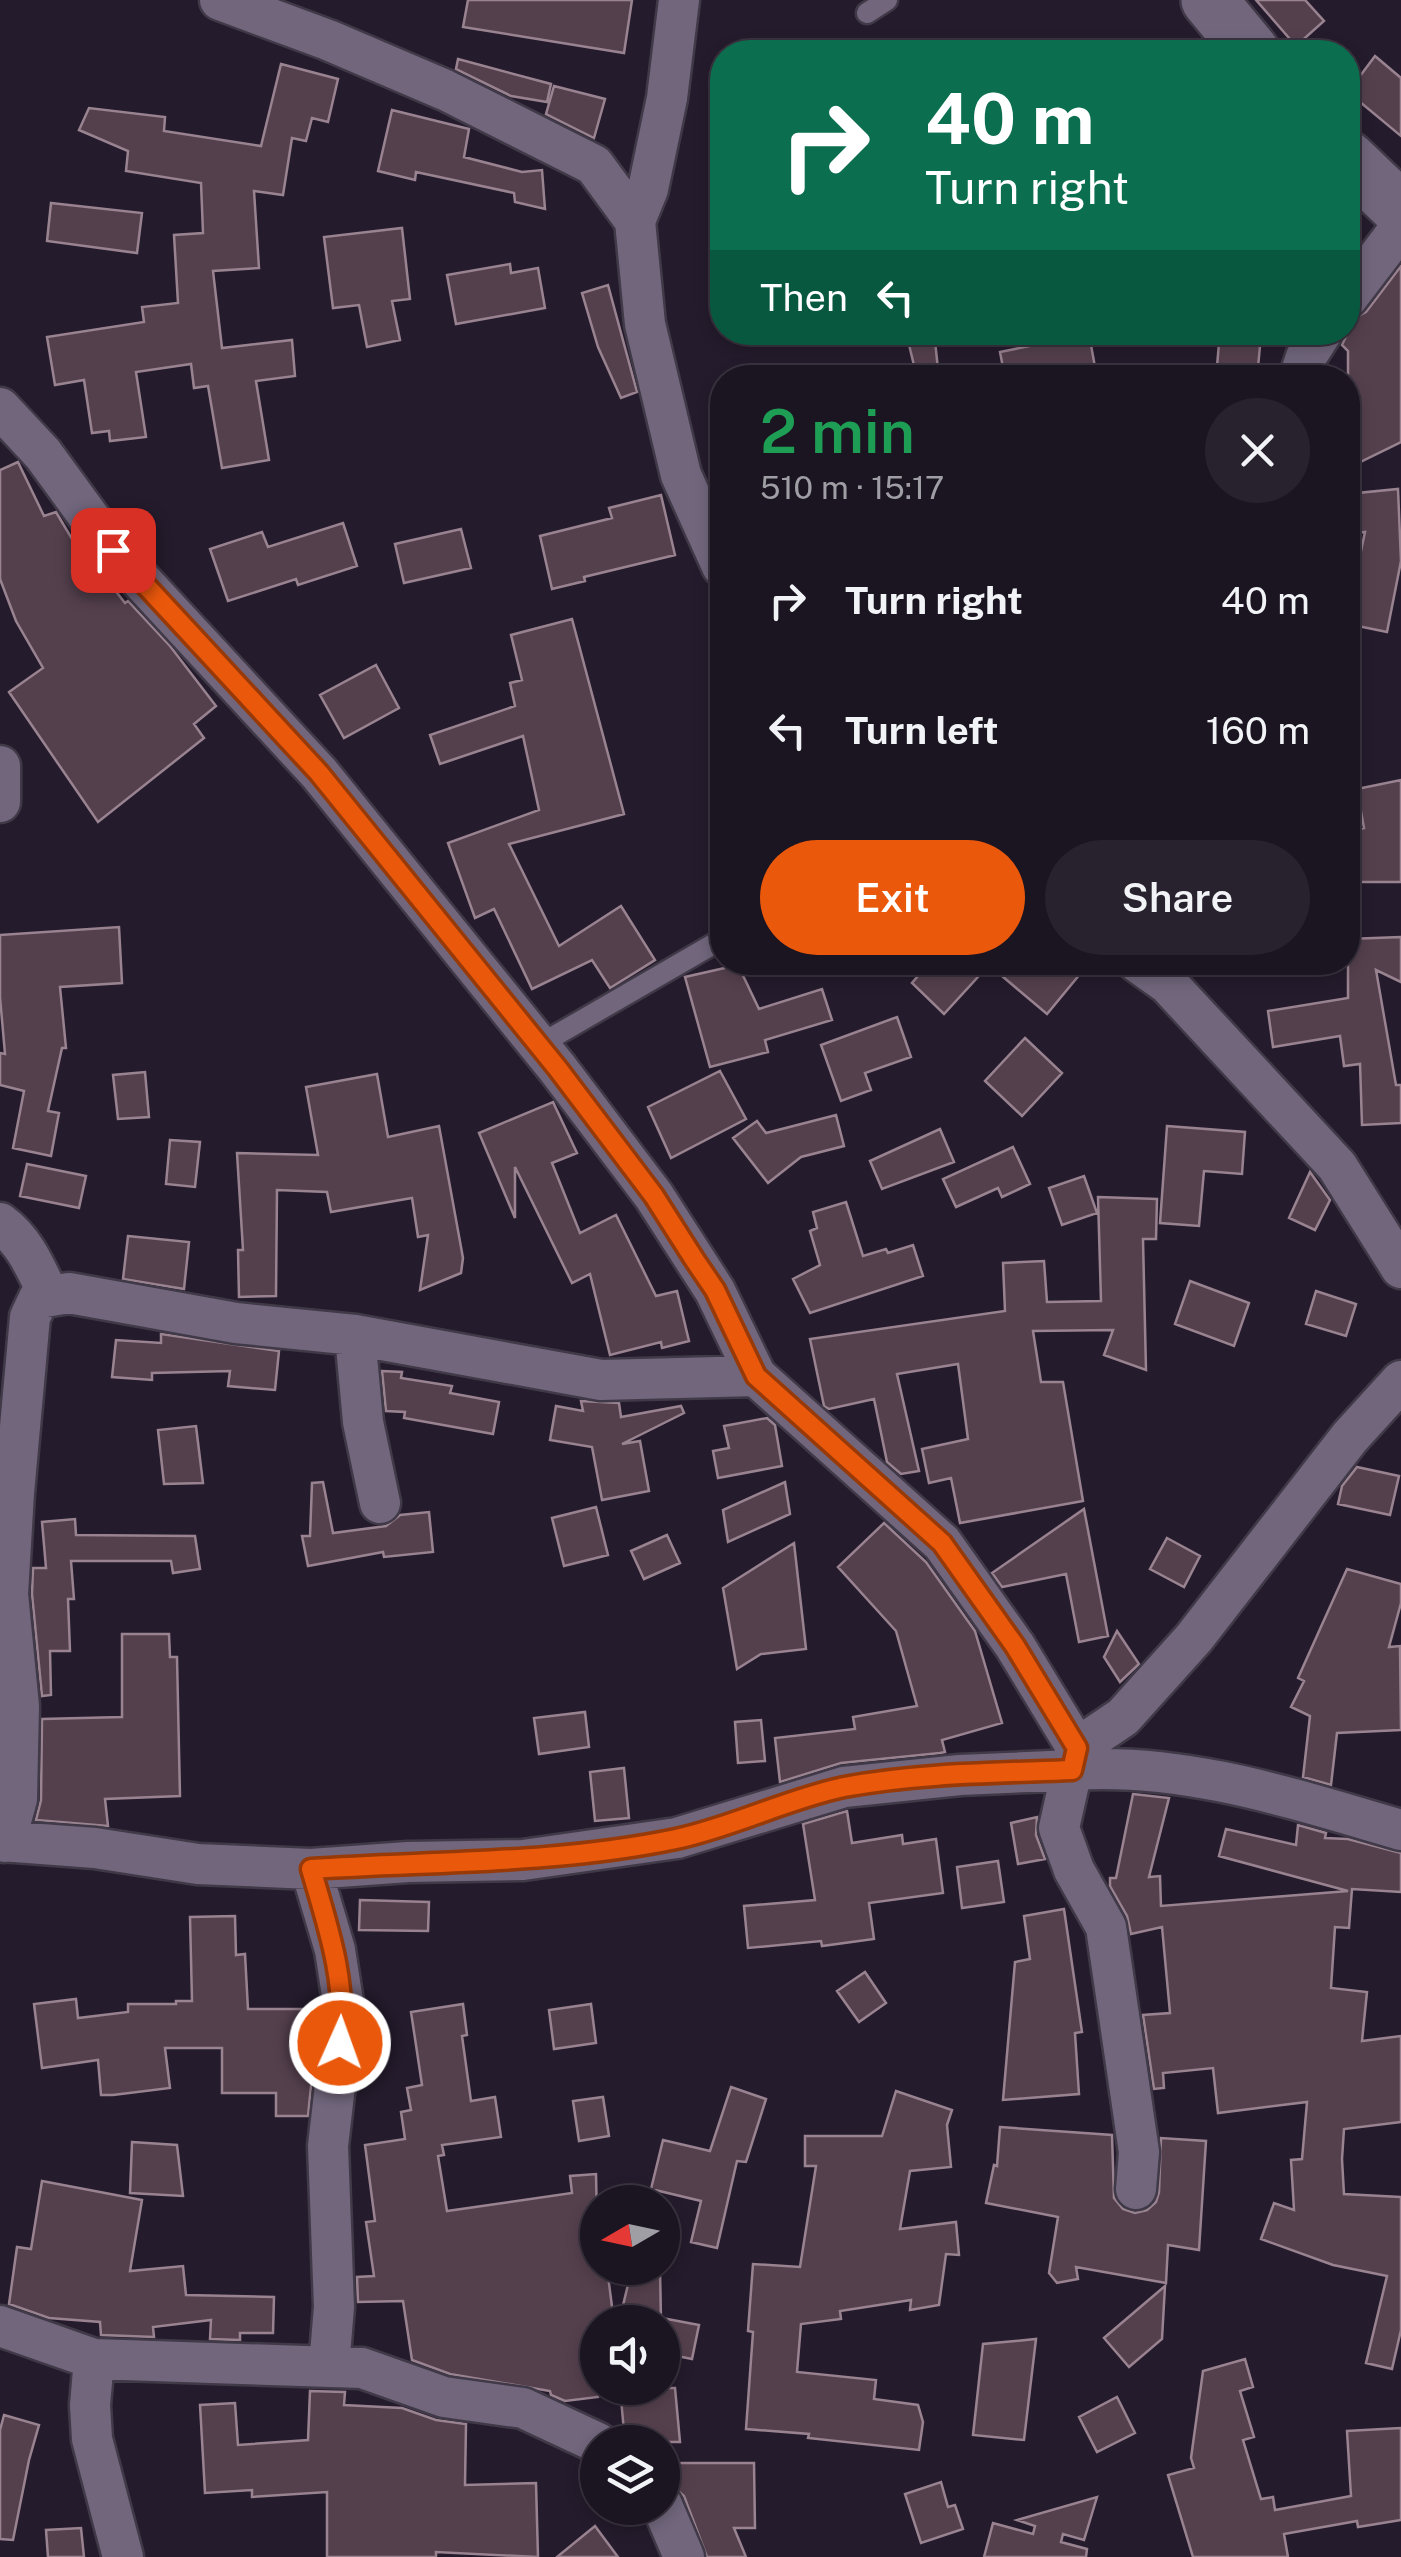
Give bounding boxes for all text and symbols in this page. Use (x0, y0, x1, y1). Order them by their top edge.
text: 40 m (925, 77, 1095, 160)
icon: right (760, 80, 890, 210)
text: Turn right (925, 161, 1129, 214)
icon: left (868, 270, 923, 325)
text: Then (760, 275, 848, 320)
text: 2 min (760, 396, 915, 467)
button: close (1205, 398, 1310, 503)
text: 510 m · 15:17 (760, 469, 944, 506)
pin (71, 508, 156, 593)
icon: arrive (86, 523, 141, 578)
icon: right (760, 573, 815, 628)
text: Turn right (845, 578, 1023, 623)
text: 40 m (1221, 578, 1310, 623)
icon: left (760, 703, 815, 758)
text: Turn left (845, 708, 999, 753)
text: 160 m (1206, 708, 1310, 753)
button: Exit (760, 840, 1025, 955)
button: Share (1045, 840, 1310, 955)
position arrow (288, 1991, 392, 2095)
north arrow (580, 2185, 680, 2285)
map controls (580, 2185, 680, 2525)
button: sound (580, 2305, 680, 2405)
button: layers (580, 2425, 680, 2525)

